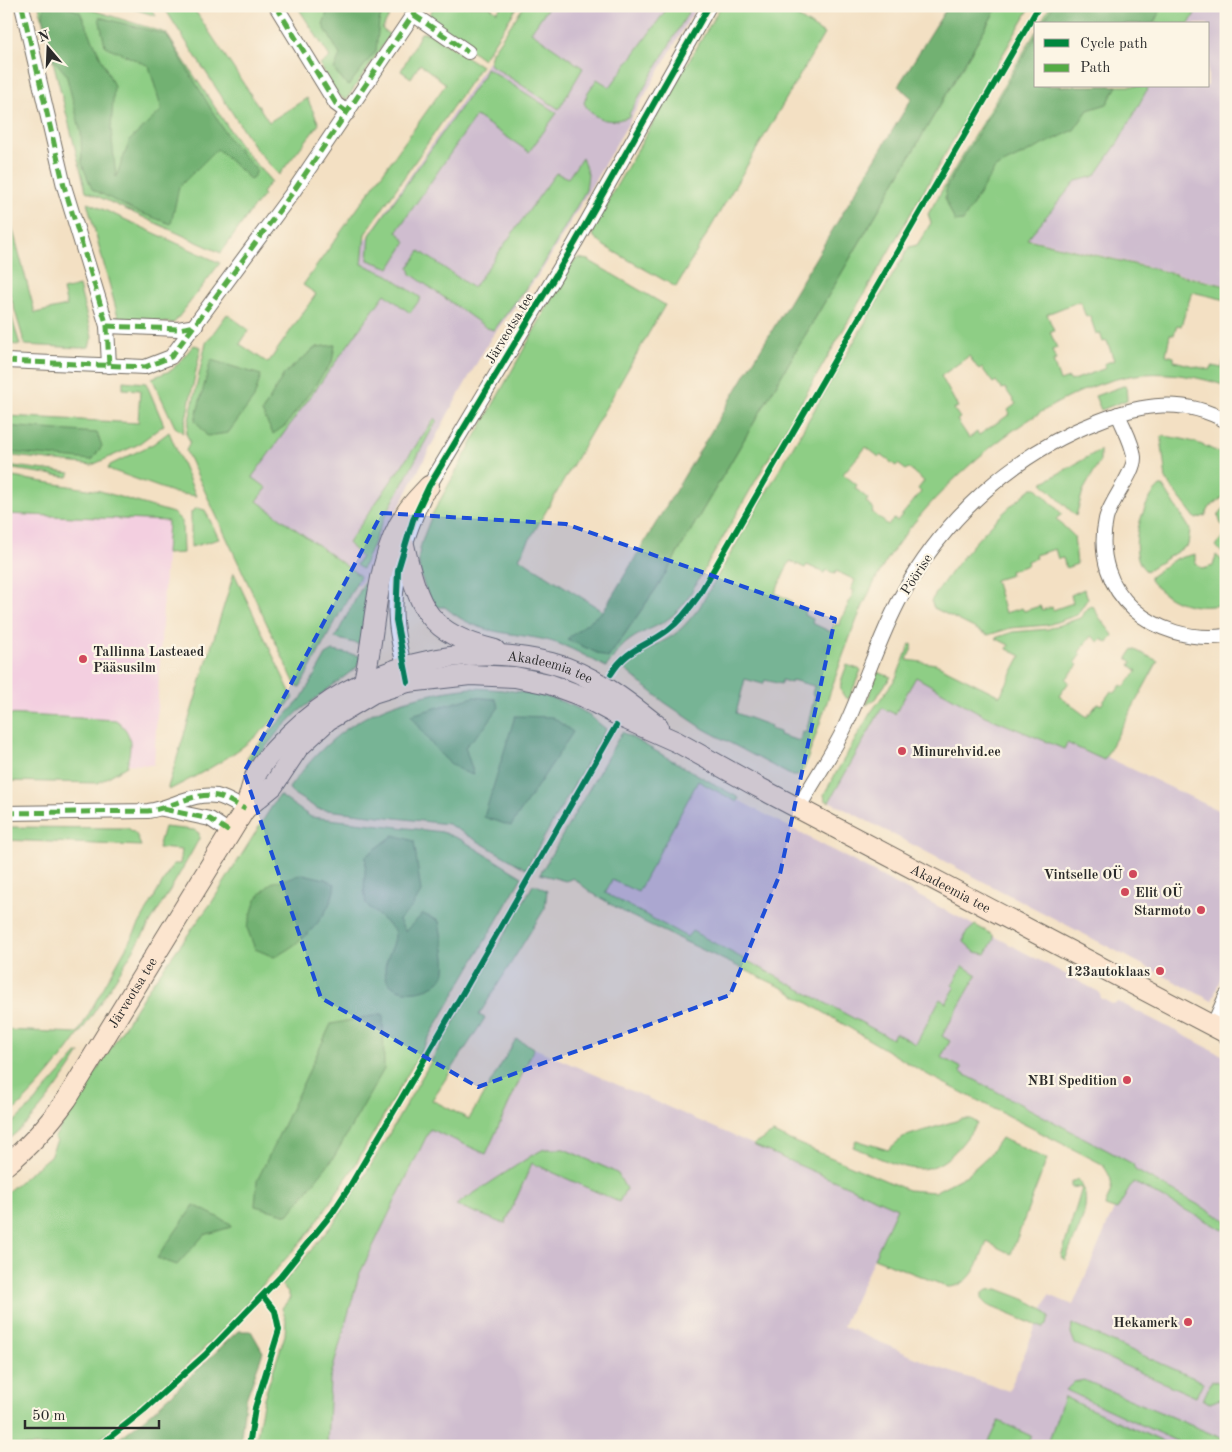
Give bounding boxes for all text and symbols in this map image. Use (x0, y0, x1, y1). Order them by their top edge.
north arrow (22, 22, 72, 72)
legend (1034, 22, 1210, 88)
text: N (37, 28, 52, 45)
text: Cycle path (1080, 37, 1148, 52)
text: Path (1080, 61, 1110, 76)
street label: Järveotsa tee (483, 291, 536, 366)
street label: Pöörise (899, 552, 935, 597)
place label: Tallinna Lasteaed Pääsusilm (93, 645, 205, 675)
street label: Akadeemia tee (506, 650, 595, 687)
marker: Tallinna Lasteaed Pääsusilm (77, 653, 89, 665)
marker: Minurehvid.ee (896, 745, 908, 757)
place label: Minurehvid.ee (912, 745, 1001, 759)
street label: Akadeemia tee (908, 862, 993, 916)
place label: Vintselle OÜ (1044, 865, 1123, 882)
marker: Vintselle OÜ (1127, 868, 1139, 880)
place label: Elit OÜ (1135, 883, 1183, 900)
marker: Elit OÜ (1119, 886, 1131, 898)
place label: Starmoto (1134, 904, 1191, 918)
marker: Starmoto (1195, 904, 1207, 916)
street label: Järveotsa tee (106, 955, 160, 1031)
place label: 123autoklaas (1066, 965, 1150, 979)
marker: 123autoklaas (1154, 965, 1166, 977)
place label: NBI Spedition (1028, 1074, 1117, 1088)
marker: NBI Spedition (1121, 1074, 1133, 1086)
place label: Hekamerk (1113, 1316, 1178, 1330)
marker: Hekamerk (1182, 1316, 1194, 1328)
scale bar (25, 1397, 159, 1429)
text: 50 m (32, 1409, 66, 1424)

